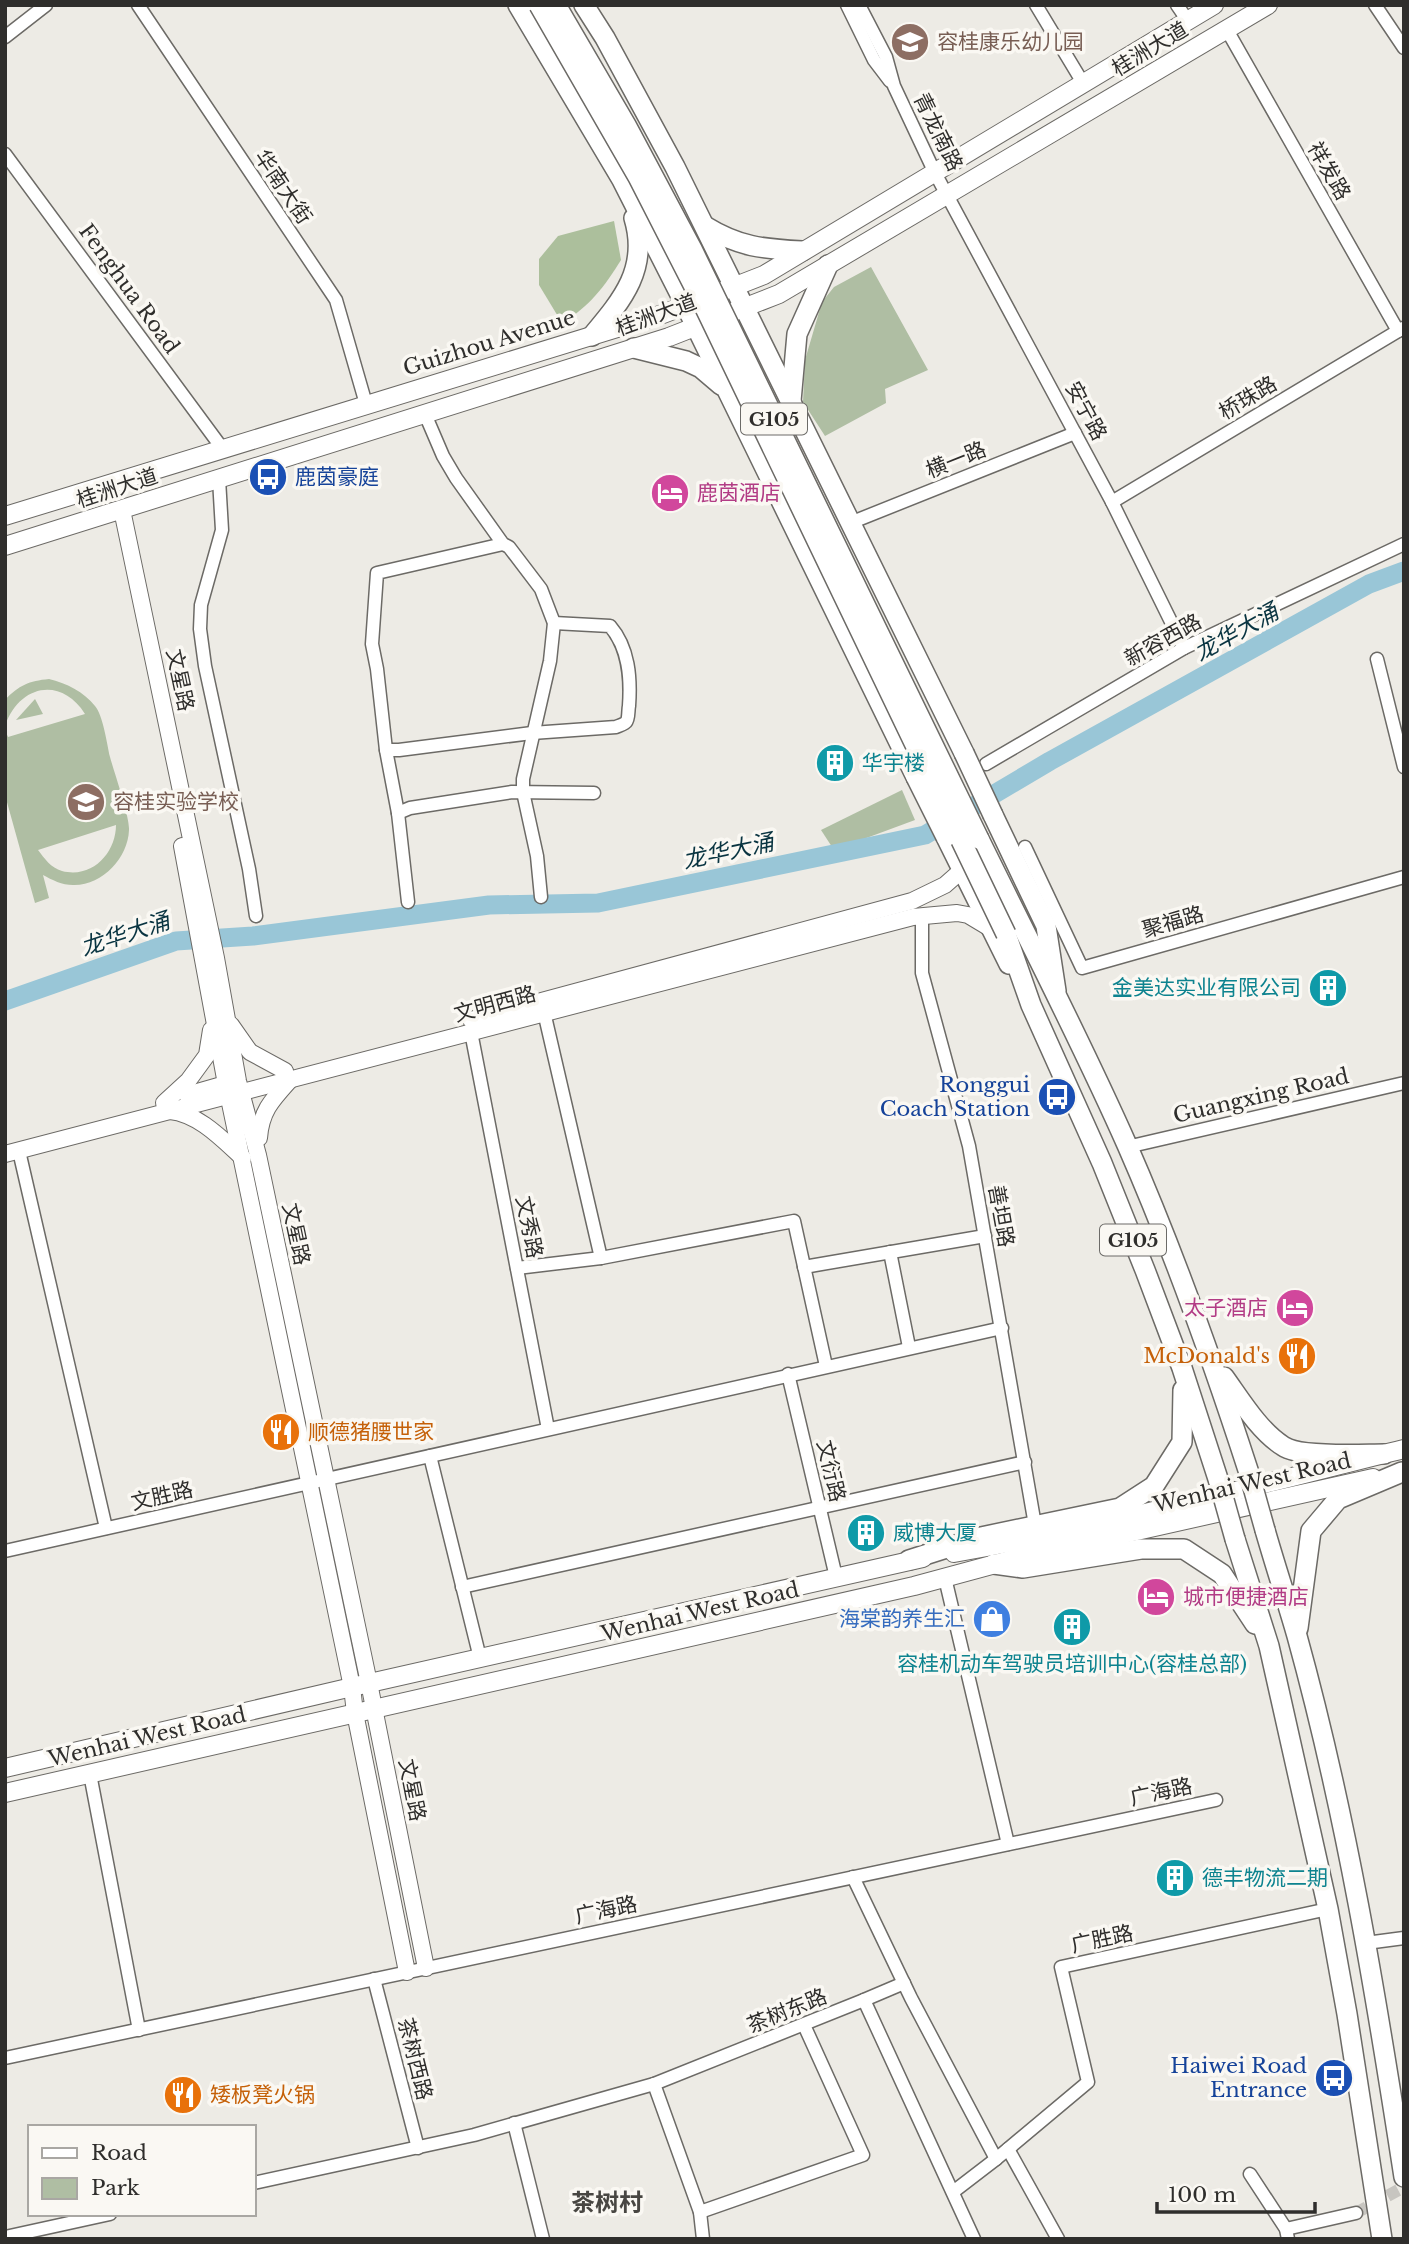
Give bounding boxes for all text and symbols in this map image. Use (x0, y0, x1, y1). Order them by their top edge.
street label: 桂洲大道 (1107, 16, 1193, 82)
school or university icon: 容桂康乐幼儿园 (889, 21, 931, 63)
place label: 容桂康乐幼儿园 (937, 29, 1084, 55)
street label: 青龙南路 (908, 89, 968, 175)
street label: 祥发路 (1302, 137, 1356, 205)
street label: 华南大街 (249, 145, 317, 229)
street label: Fenghua Road (73, 219, 185, 359)
street label: 桂洲大道 (612, 288, 700, 342)
street label: Guizhou Avenue (400, 304, 578, 382)
street label: 桥珠路 (1214, 371, 1282, 425)
street label: 安宁路 (1060, 377, 1112, 445)
road number: G105 (741, 404, 807, 434)
street label: 横一路 (922, 436, 990, 484)
bus stop icon: 鹿茵豪庭 (247, 456, 289, 498)
street label: 桂洲大道 (73, 463, 161, 513)
place label: 鹿茵豪庭 (295, 464, 379, 490)
hotel icon: 鹿茵酒店 (649, 472, 691, 514)
place label: 鹿茵酒店 (697, 480, 781, 506)
water label: 龙华大涌 (1189, 596, 1286, 667)
street label: 新容西路 (1120, 608, 1206, 672)
street label: 文星路 (161, 646, 199, 714)
building icon: 华宇楼 (814, 742, 856, 784)
place label: 华宇楼 (862, 750, 925, 776)
school or university icon: 容桂实验学校 (65, 781, 107, 823)
place label: 容桂实验学校 (113, 789, 239, 815)
water label: 龙华大涌 (680, 827, 779, 874)
street label: 聚福路 (1139, 901, 1207, 943)
water label: 龙华大涌 (77, 906, 176, 962)
building icon: 金美达实业有限公司 (1307, 967, 1349, 1009)
place label: 金美达实业有限公司 (1112, 975, 1301, 1001)
street label: 文明西路 (451, 981, 539, 1027)
street label: Guangxing Road (1171, 1063, 1351, 1129)
place label: Ronggui Coach Station (880, 1072, 1030, 1122)
bus stop icon: Ronggui Coach Station (1036, 1076, 1078, 1118)
street label: 善坦路 (983, 1183, 1019, 1249)
street label: 文秀路 (510, 1194, 548, 1260)
street label: 文星路 (277, 1200, 315, 1268)
road number: G105 (1100, 1224, 1166, 1256)
hotel icon: 太子酒店 (1274, 1287, 1316, 1329)
place label: 太子酒店 (1184, 1295, 1268, 1321)
restaurant icon: McDonald's (1276, 1335, 1318, 1377)
place label: McDonald's (1143, 1343, 1270, 1369)
restaurant icon: 顺德猪腰世家 (260, 1411, 302, 1453)
place label: 顺德猪腰世家 (308, 1419, 434, 1445)
street label: 文衍路 (811, 1437, 851, 1505)
street label: Wenhai West Road (1149, 1448, 1354, 1519)
street label: 文胜路 (128, 1476, 196, 1516)
building icon: 威博大厦 (845, 1512, 887, 1554)
place label: 威博大厦 (893, 1520, 977, 1546)
hotel icon: 城市便捷酒店 (1135, 1576, 1177, 1618)
street label: Wenhai West Road (597, 1577, 802, 1648)
place label: 城市便捷酒店 (1183, 1584, 1309, 1610)
shop icon: 海棠韵养生汇 (971, 1598, 1013, 1640)
place label: 海棠韵养生汇 (839, 1606, 965, 1632)
building icon: 容桂机动车驾驶员培训中心(容桂总部) (1051, 1606, 1093, 1648)
place label: 容桂机动车驾驶员培训中心(容桂总部) (897, 1651, 1247, 1677)
street label: Wenhai West Road (44, 1702, 249, 1773)
street label: 文星路 (393, 1757, 431, 1823)
street label: 广海路 (1127, 1773, 1195, 1811)
building icon: 德丰物流二期 (1154, 1857, 1196, 1899)
place label: 德丰物流二期 (1202, 1865, 1328, 1891)
street label: 广海路 (572, 1891, 640, 1929)
street label: 广胜路 (1068, 1920, 1136, 1958)
street label: 茶树东路 (743, 1983, 831, 2039)
street label: 茶树西路 (392, 2015, 438, 2103)
place label: Haiwei Road Entrance (1170, 2053, 1307, 2103)
bus stop icon: Haiwei Road Entrance (1313, 2057, 1355, 2099)
restaurant icon: 矮板凳火锅 (162, 2074, 204, 2116)
place label: 矮板凳火锅 (210, 2082, 315, 2108)
legend (28, 2125, 256, 2216)
text: Road (91, 2140, 147, 2166)
scale bar (1157, 2170, 1314, 2214)
text: Park (91, 2175, 140, 2201)
text: 100 m (1168, 2182, 1236, 2208)
district label: 茶树村 (571, 2188, 643, 2217)

